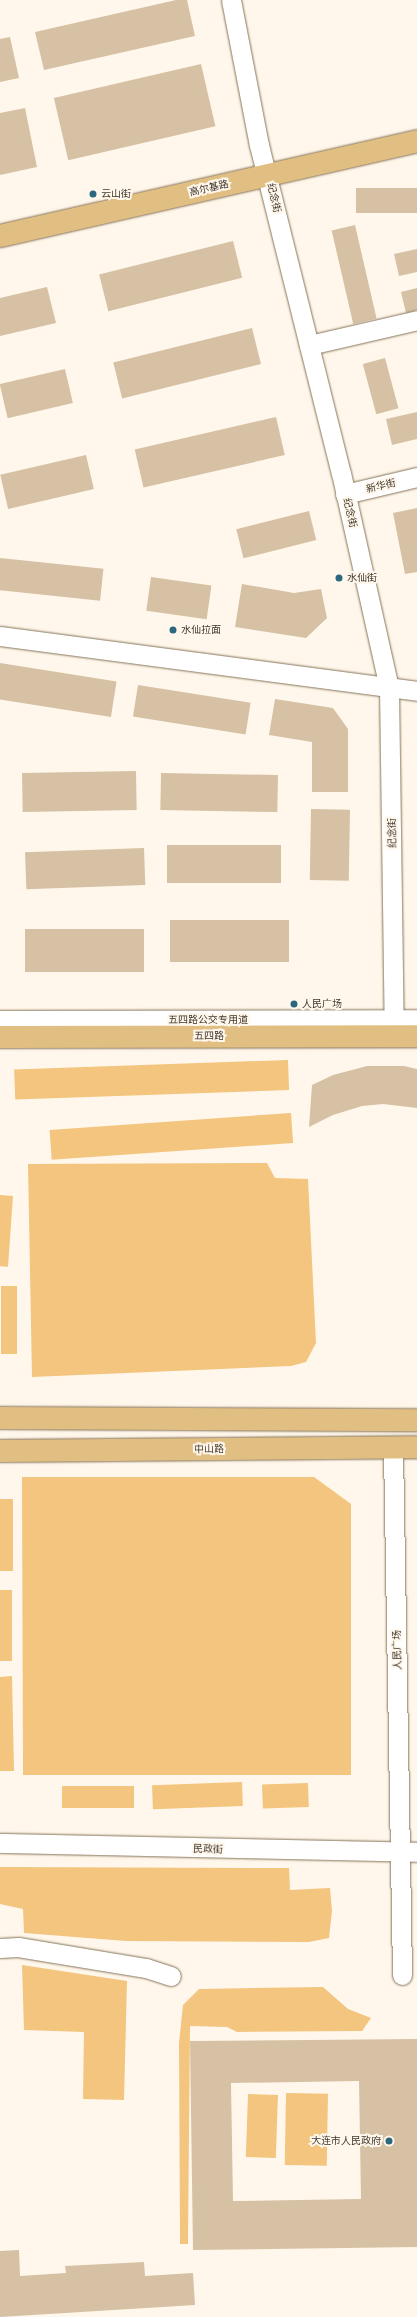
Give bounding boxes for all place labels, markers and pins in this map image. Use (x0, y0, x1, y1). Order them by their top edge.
place label: 云山街 (101, 188, 131, 200)
marker: 云山街 (88, 189, 98, 199)
place label: 水仙街 (347, 572, 377, 584)
marker: 水仙街 (334, 573, 344, 583)
place label: 水仙拉面 (181, 624, 221, 636)
marker: 水仙拉面 (168, 625, 178, 635)
place label: 人民广场 (302, 998, 342, 1010)
marker: 人民广场 (289, 999, 299, 1009)
place label: 大连市人民政府 (311, 2135, 381, 2147)
marker: 大连市人民政府 (384, 2136, 394, 2146)

